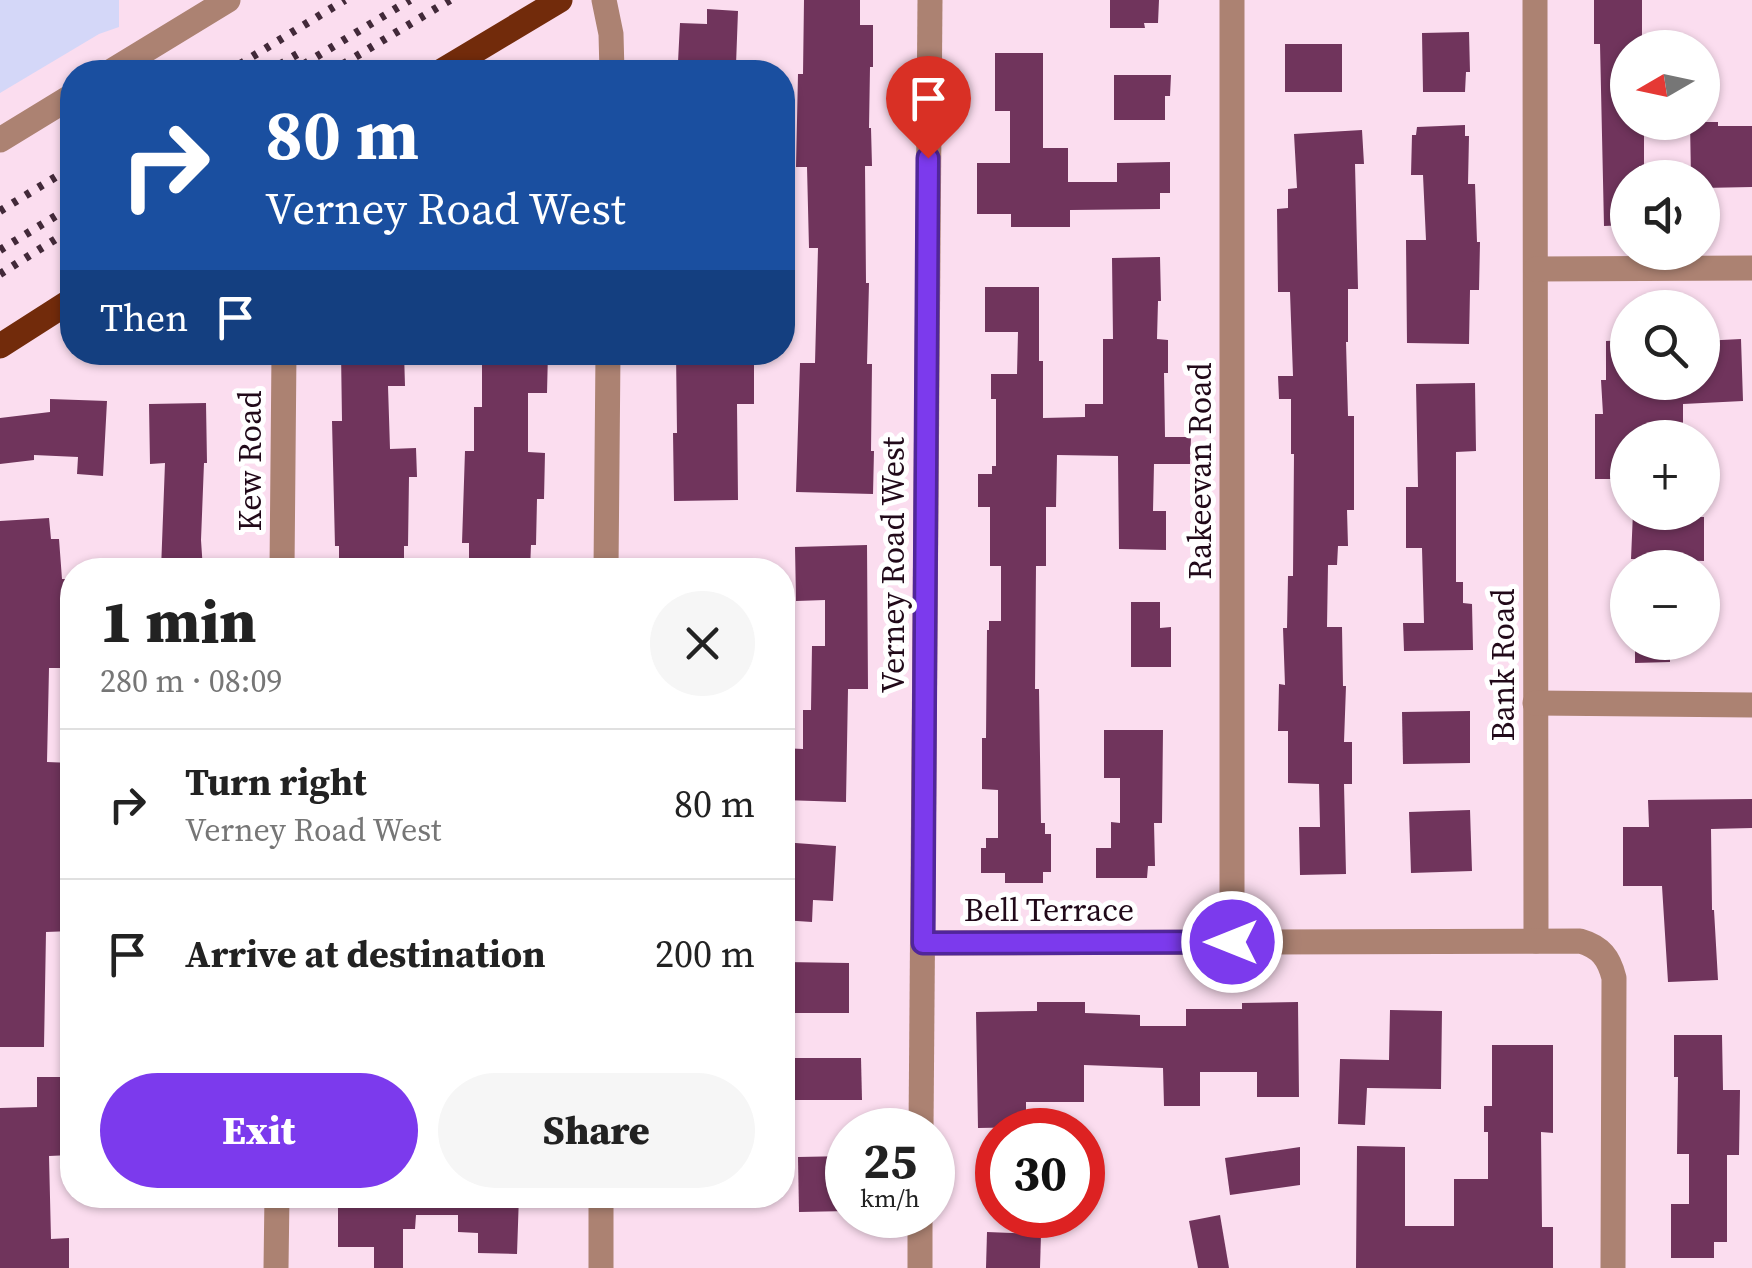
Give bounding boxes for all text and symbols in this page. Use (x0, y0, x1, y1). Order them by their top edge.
north arrow (1610, 30, 1720, 140)
map controls (1610, 30, 1720, 660)
pin (886, 56, 971, 159)
icon: arrive (901, 71, 956, 126)
text: 80 m (265, 86, 419, 182)
icon: right (100, 100, 230, 230)
button: sound (1610, 160, 1720, 270)
text: Verney Road West (265, 177, 626, 239)
icon: arrive (208, 290, 263, 345)
button: search (1610, 290, 1720, 400)
text: Then (100, 292, 188, 344)
street label: Rakeevan Road (1178, 362, 1222, 580)
street label: Kew Road (228, 390, 272, 532)
button: + (1610, 420, 1720, 530)
street label: Verney Road West (871, 436, 915, 693)
button: − (1610, 550, 1720, 660)
text: 1 min (100, 580, 256, 662)
street label: Bank Road (1481, 588, 1525, 742)
button: close (650, 591, 755, 696)
text: 280 m · 08:09 (100, 659, 282, 703)
text: Turn right (185, 756, 367, 808)
icon: right (100, 777, 155, 832)
text: 80 m (674, 778, 755, 830)
text: Verney Road West (185, 808, 442, 852)
street label: Bell Terrace (964, 888, 1134, 932)
position arrow (1180, 890, 1284, 994)
icon: arrive (100, 927, 155, 982)
text: Arrive at destination (185, 928, 546, 980)
text: 200 m (655, 928, 755, 980)
button: Exit (100, 1073, 418, 1188)
button: Share (438, 1073, 755, 1188)
speed limit sign: 30 (975, 1108, 1105, 1238)
text: 25 (863, 1126, 917, 1195)
text: km/h (860, 1181, 920, 1215)

